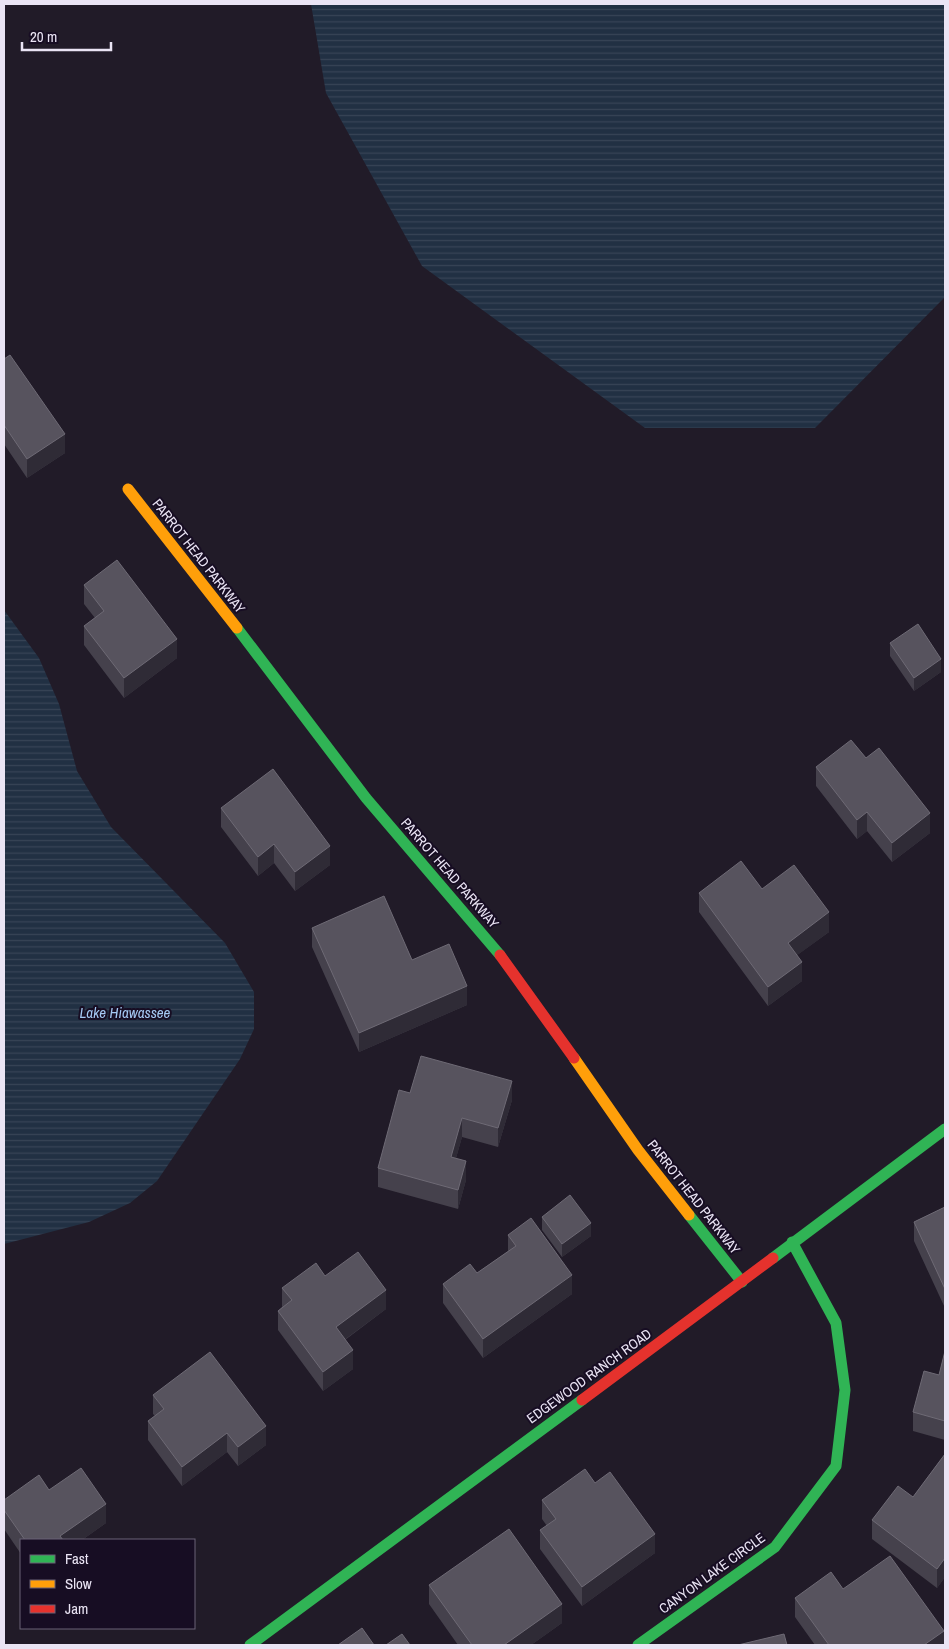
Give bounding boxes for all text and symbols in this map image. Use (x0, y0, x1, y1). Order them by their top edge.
scale bar (22, 20, 111, 52)
text: 20 m (30, 26, 57, 47)
street label: PARROT HEAD PARKWAY (149, 495, 250, 617)
street label: PARROT HEAD PARKWAY (397, 814, 503, 932)
water label: Lake Hiawassee (80, 1002, 171, 1023)
street label: PARROT HEAD PARKWAY (644, 1136, 745, 1258)
street label: EDGEWOOD RANCH ROAD (523, 1325, 655, 1427)
street label: CANYON LAKE CIRCLE (655, 1528, 769, 1618)
legend (20, 1539, 195, 1629)
text: Fast (65, 1548, 89, 1569)
text: Slow (65, 1573, 92, 1594)
text: Jam (65, 1598, 88, 1619)

